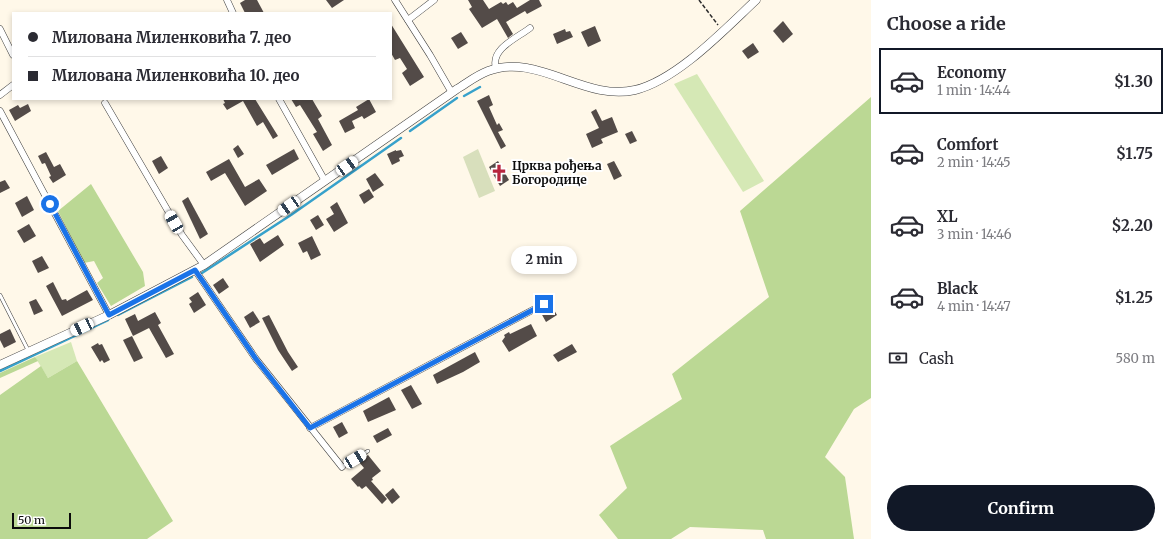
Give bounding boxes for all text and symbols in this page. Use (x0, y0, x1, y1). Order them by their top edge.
text: Choose a ride (887, 12, 1006, 35)
text: Милована Миленковића 7. део (52, 28, 291, 47)
icon: car (889, 63, 925, 99)
text: Economy (937, 63, 1006, 82)
text: Милована Миленковића 10. део (52, 66, 300, 85)
text: $1.30 (1114, 72, 1153, 91)
text: 1 min · 14:44 (937, 82, 1010, 99)
icon: car (889, 135, 925, 171)
text: Comfort (937, 135, 998, 154)
text: $1.75 (1116, 144, 1153, 163)
car (334, 154, 360, 178)
text: 2 min · 14:45 (937, 154, 1011, 171)
place label: Црква рођења Богородице (512, 158, 602, 187)
church icon: Црква рођења Богородице (489, 163, 509, 183)
car (276, 194, 302, 218)
route start (41, 195, 59, 213)
icon: car (889, 207, 925, 243)
text: XL (937, 207, 958, 226)
car (163, 209, 185, 235)
text: $2.20 (1112, 216, 1153, 235)
text: 3 min · 14:46 (937, 226, 1012, 243)
callout: 2 min (511, 246, 577, 274)
text: 2 min (525, 251, 563, 268)
icon: car (889, 279, 925, 315)
text: Black (937, 279, 978, 298)
text: $1.25 (1115, 288, 1153, 307)
route end (535, 295, 553, 313)
text: 4 min · 14:47 (937, 298, 1011, 315)
car (69, 316, 95, 338)
icon: cash (887, 347, 909, 369)
text: Cash (919, 349, 954, 368)
text: 580 m (1116, 350, 1155, 367)
car (342, 448, 368, 470)
button: Confirm (887, 485, 1155, 531)
scale bar (12, 511, 71, 530)
text: 50 m (18, 513, 45, 527)

